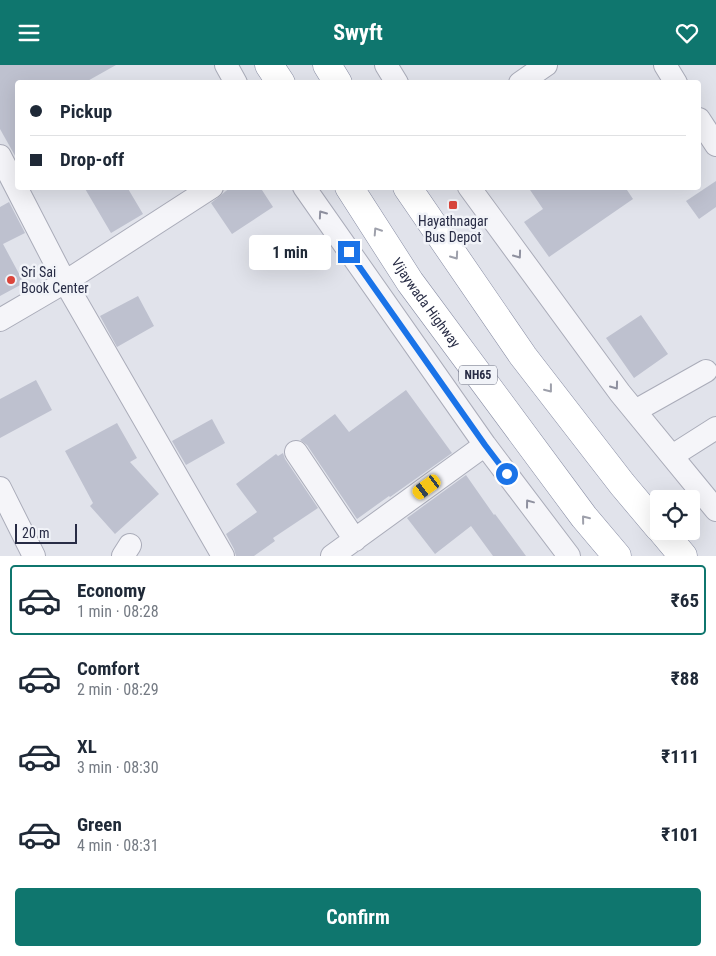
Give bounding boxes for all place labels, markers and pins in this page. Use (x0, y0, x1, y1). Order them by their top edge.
marker: Hayathnagar Bus Depot (447, 199, 459, 211)
place label: Hayathnagar Bus Depot (418, 213, 488, 245)
place label: Sri Sai Book Center (21, 264, 88, 296)
marker: Sri Sai Book Center (5, 274, 17, 286)

